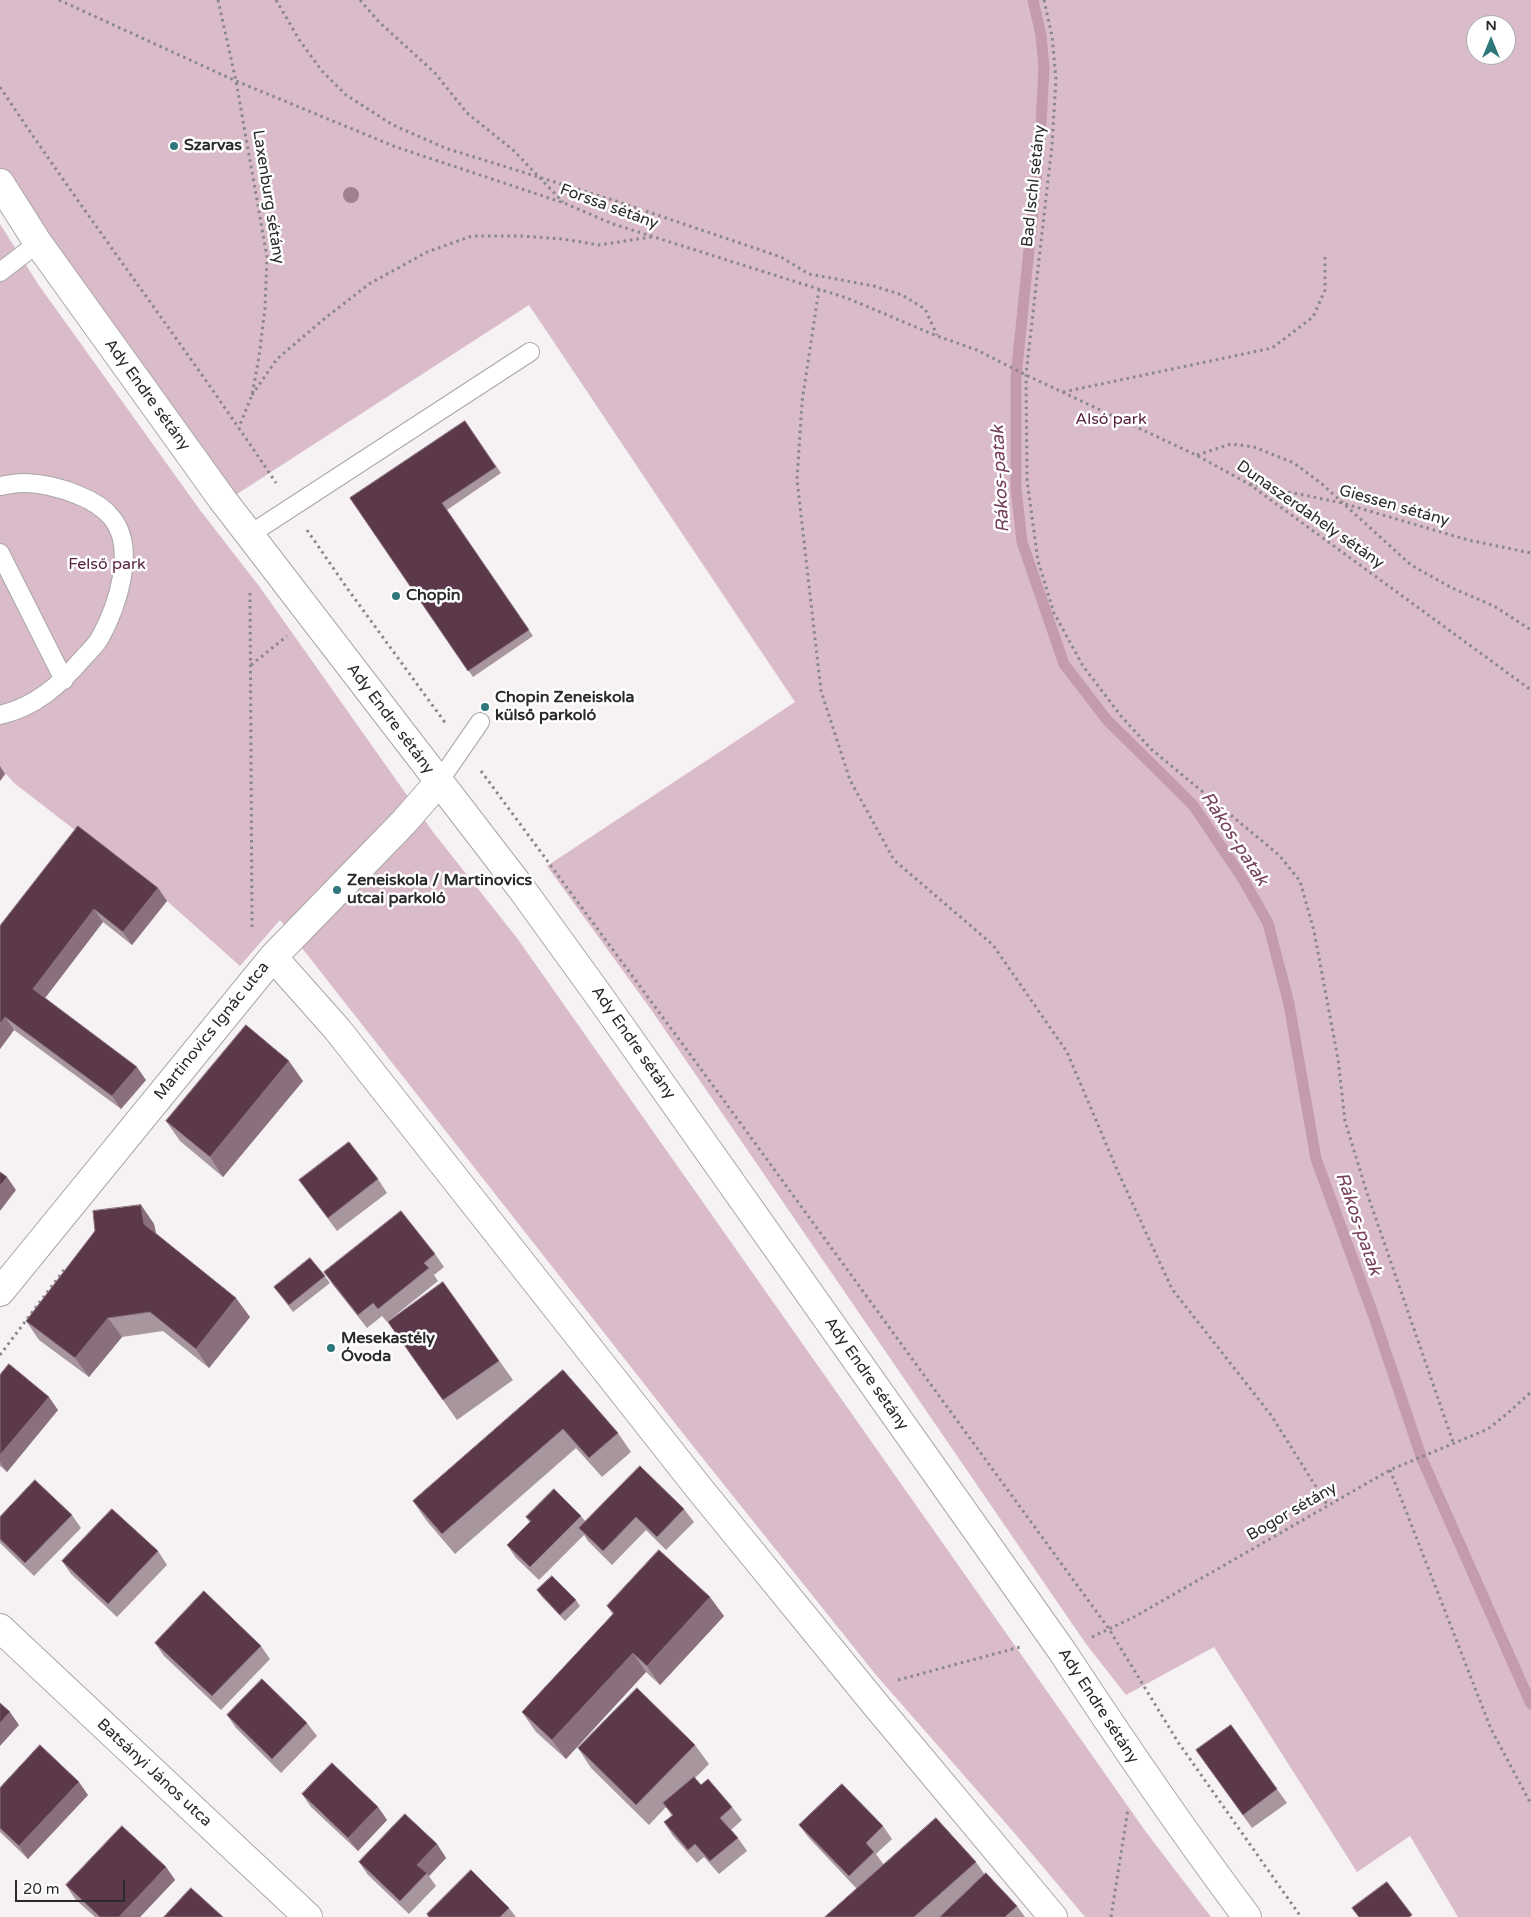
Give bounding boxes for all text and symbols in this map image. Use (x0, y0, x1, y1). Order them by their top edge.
north arrow (1466, 15, 1516, 65)
text: N (1485, 17, 1497, 34)
street label: Bad Ischl sétány (1018, 124, 1050, 248)
street label: Laxenburg sétány (248, 129, 288, 265)
place label: Szarvas (184, 136, 242, 156)
marker: Szarvas (168, 140, 180, 152)
street label: Forssa sétány (557, 180, 661, 234)
street label: Ady Endre sétány (100, 335, 194, 455)
park label: Alsó park (1075, 410, 1147, 430)
water label: Rákos-patak (987, 425, 1015, 533)
street label: Dunaszerdahely sétány (1233, 457, 1387, 573)
street label: Giessen sétány (1337, 481, 1451, 531)
park label: Felső park (68, 555, 146, 575)
place label: Chopin (406, 586, 460, 606)
marker: Chopin (390, 590, 402, 602)
street label: Ady Endre sétány (342, 660, 438, 778)
place label: Chopin Zeneiskola külső parkoló (495, 688, 635, 726)
marker: Chopin Zeneiskola külső parkoló (479, 701, 491, 713)
water label: Rákos-patak (1196, 788, 1272, 890)
place label: Zeneiskola / Martinovics utcai parkoló (347, 871, 532, 909)
marker: Zeneiskola / Martinovics utcai parkoló (331, 884, 343, 896)
street label: Martinovics Ignác utca (150, 958, 274, 1104)
street label: Ady Endre sétány (587, 983, 679, 1103)
water label: Rákos-patak (1330, 1170, 1386, 1278)
street label: Ady Endre sétány (820, 1314, 912, 1434)
place label: Mesekastély Óvoda (341, 1329, 435, 1367)
marker: Mesekastély Óvoda (325, 1342, 337, 1354)
street label: Bogor sétány (1244, 1478, 1340, 1546)
street label: Ady Endre sétány (1054, 1645, 1142, 1767)
street label: Batsányi János utca (93, 1715, 215, 1831)
scale bar (18, 1870, 128, 1902)
text: 20 m (23, 1880, 60, 1898)

